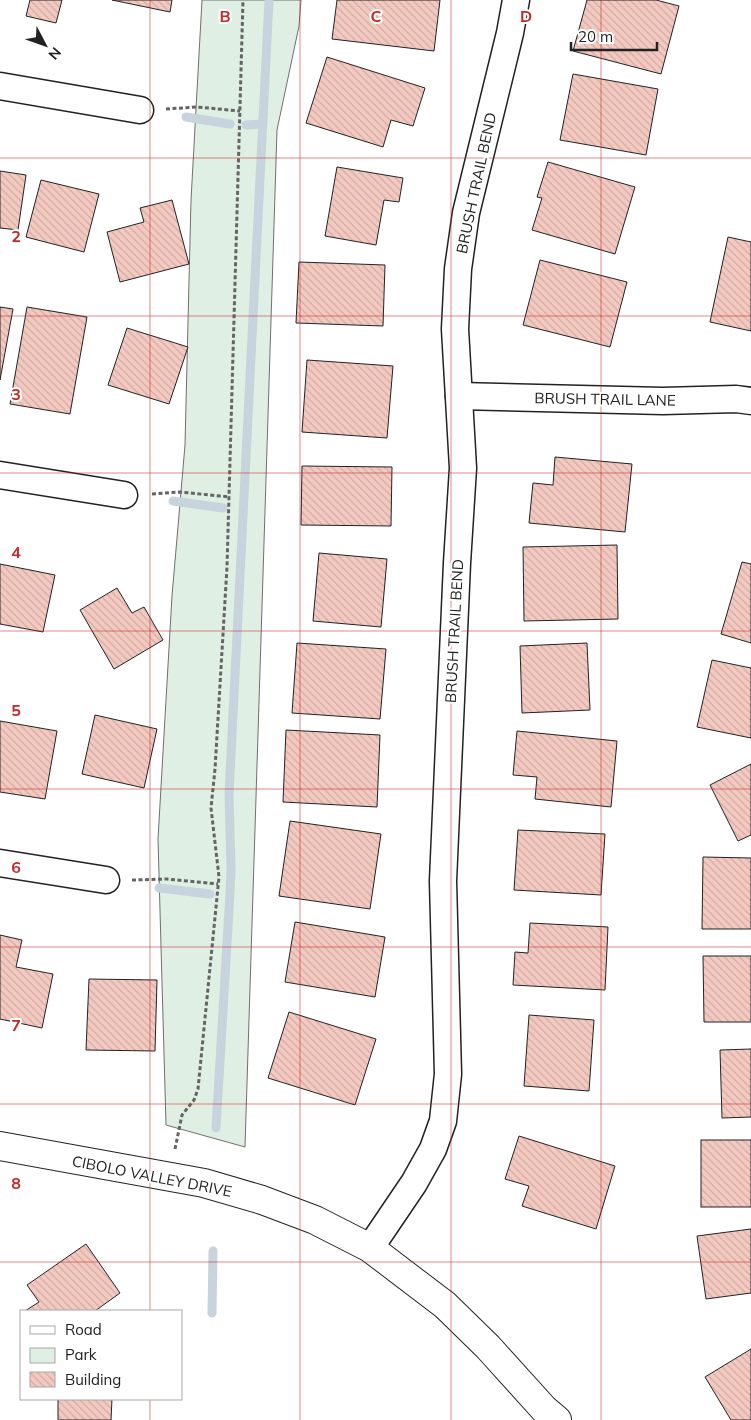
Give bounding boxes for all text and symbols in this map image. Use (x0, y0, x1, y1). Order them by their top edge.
text: B (219, 6, 231, 26)
text: C (371, 6, 382, 26)
text: D (520, 6, 532, 26)
north arrow (20, 20, 70, 70)
scale bar (571, 20, 657, 52)
text: 20 m (578, 27, 613, 46)
text: N (45, 44, 65, 63)
street label: BRUSH TRAIL BEND (452, 111, 500, 255)
text: 2 (11, 226, 21, 246)
text: 3 (11, 384, 21, 404)
street label: BRUSH TRAIL LANE (534, 388, 676, 410)
text: 4 (11, 542, 21, 562)
street label: BRUSH TRAIL BEND (441, 559, 467, 703)
text: 5 (11, 700, 21, 720)
text: 6 (11, 857, 21, 877)
text: 7 (11, 1015, 21, 1035)
street label: CIBOLO VALLEY DRIVE (70, 1151, 234, 1201)
text: 8 (11, 1173, 21, 1193)
legend (20, 1310, 182, 1400)
text: Road (65, 1320, 102, 1339)
text: Park (65, 1345, 97, 1364)
text: Building (65, 1370, 121, 1389)

